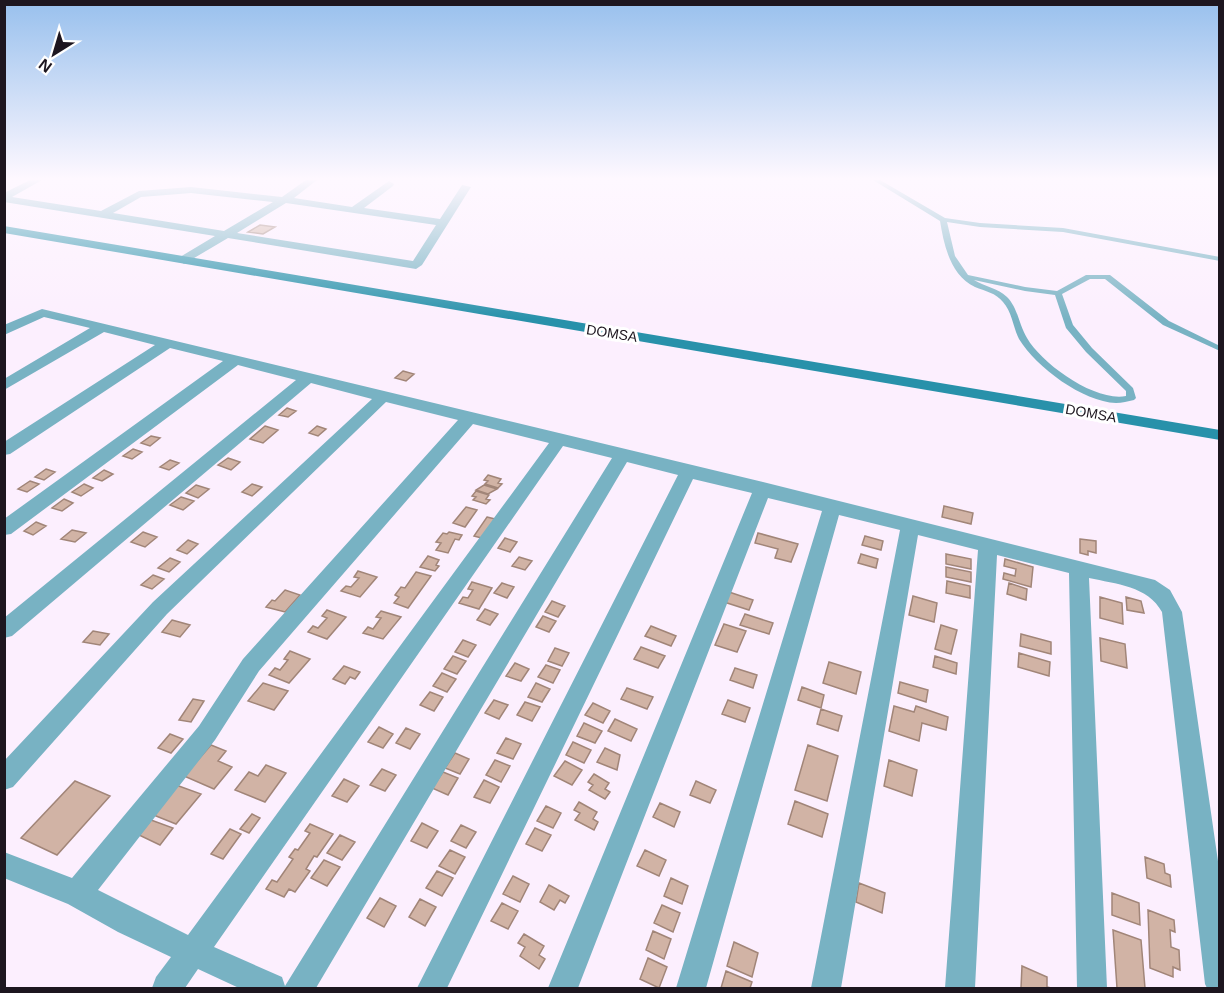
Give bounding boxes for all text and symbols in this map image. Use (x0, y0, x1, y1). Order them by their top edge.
north arrow (24, 24, 84, 84)
text: N (36, 55, 55, 76)
street label: DOMSA (585, 321, 639, 345)
street label: DOMSA (1064, 401, 1118, 425)

